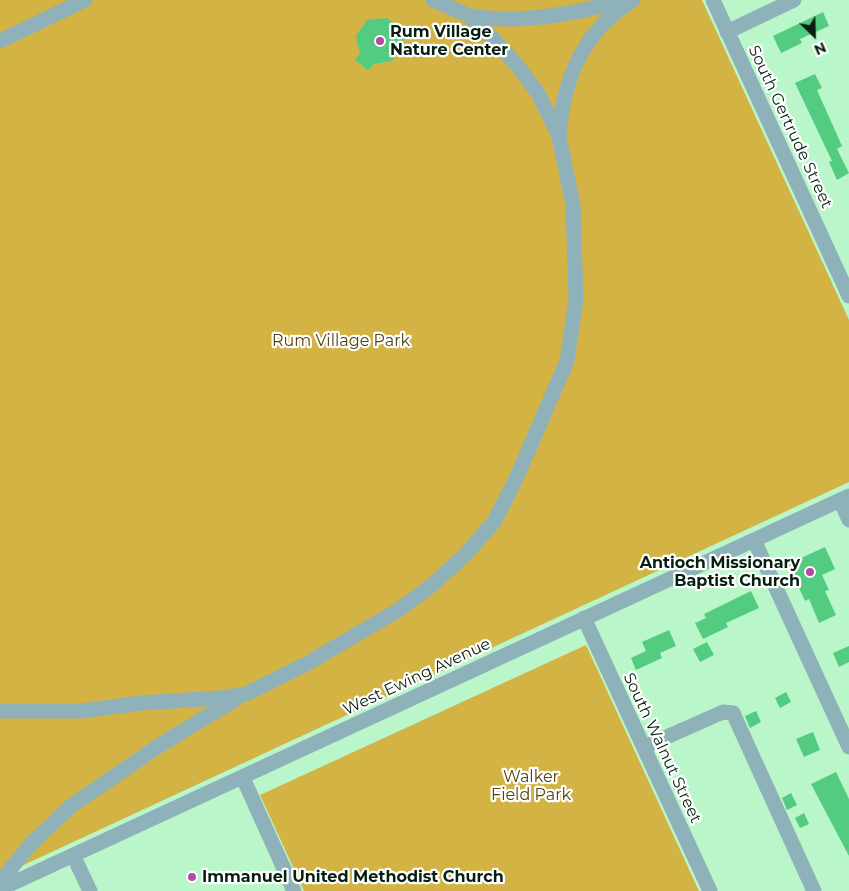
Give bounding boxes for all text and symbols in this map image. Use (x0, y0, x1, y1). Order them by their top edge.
north arrow (789, 10, 839, 60)
place label: Rum Village Nature Center (390, 22, 508, 60)
marker: Rum Village Nature Center (374, 35, 386, 47)
text: N (811, 38, 829, 59)
street label: South Gertrude Street (744, 42, 836, 212)
park label: Rum Village Park (272, 331, 410, 351)
place label: Antioch Missionary Baptist Church (640, 553, 800, 591)
marker: Antioch Missionary Baptist Church (804, 566, 816, 578)
street label: West Ewing Avenue (340, 634, 494, 720)
street label: South Walnut Street (619, 670, 705, 826)
park label: Walker Field Park (491, 767, 571, 805)
place label: Immanuel United Methodist Church (202, 867, 504, 887)
marker: Immanuel United Methodist Church (186, 871, 198, 883)

